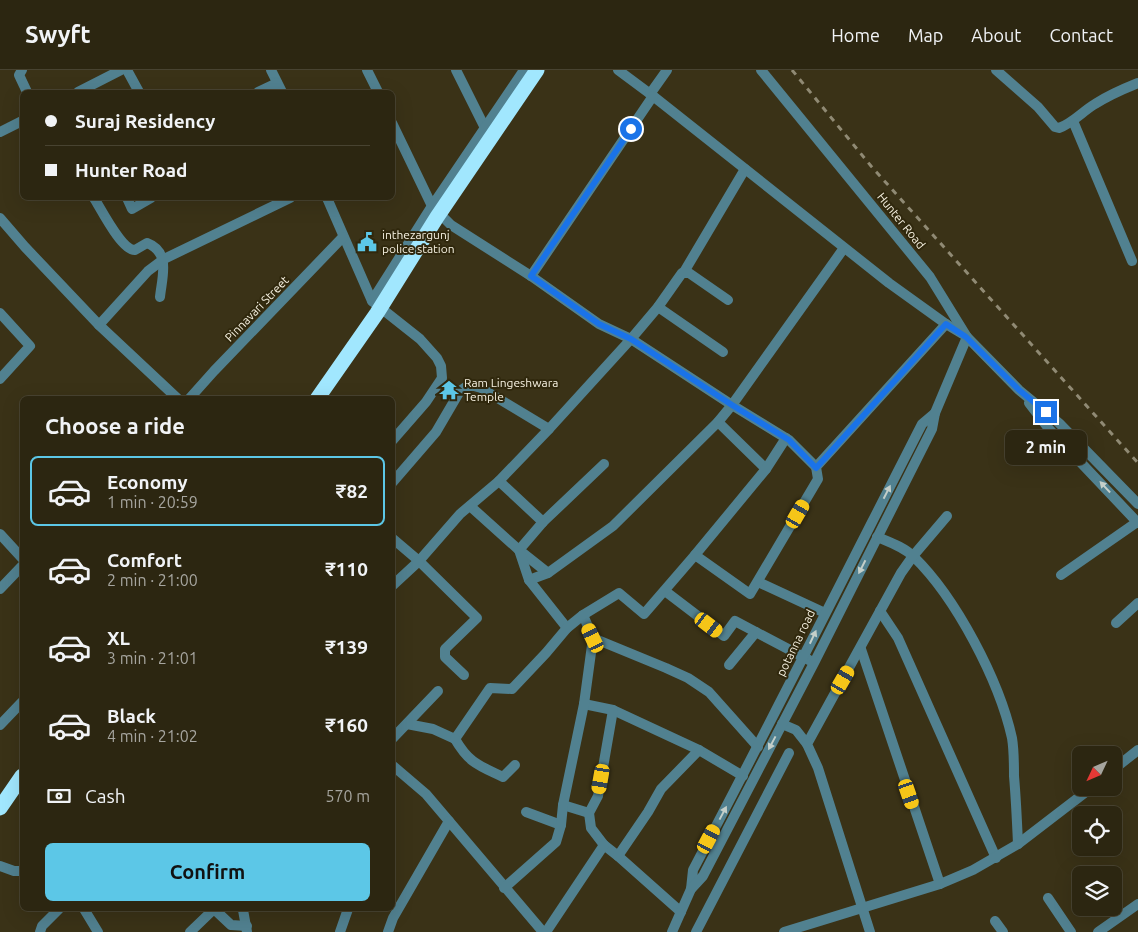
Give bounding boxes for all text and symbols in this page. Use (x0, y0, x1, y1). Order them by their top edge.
text: Swyft (25, 21, 91, 48)
text: Home (831, 25, 880, 45)
text: Map (908, 25, 943, 45)
text: About (971, 25, 1021, 45)
text: Contact (1049, 25, 1113, 45)
text: Suraj Residency (75, 110, 215, 132)
route start (620, 118, 642, 140)
text: Hunter Road (75, 159, 187, 181)
street label: Hunter Road (875, 190, 928, 251)
place label: inthezargunj police station (382, 228, 455, 255)
public building icon: inthezargunj police station (356, 231, 378, 253)
street label: Pinnavari Street (222, 273, 291, 344)
place label: Ram Lingeshwara Temple (464, 376, 558, 403)
temple icon: Ram Lingeshwara Temple (438, 379, 460, 401)
route end (1035, 401, 1057, 423)
text: Choose a ride (45, 413, 185, 438)
callout: 2 min (1005, 430, 1087, 464)
text: 2 min (1026, 438, 1066, 456)
icon: car (47, 469, 92, 514)
text: Economy (107, 471, 188, 493)
text: ₹82 (336, 480, 368, 502)
one-way arrow (1099, 482, 1111, 494)
one-way arrow (883, 485, 891, 499)
text: 1 min · 20:59 (107, 493, 198, 511)
car (784, 497, 811, 531)
icon: car (47, 547, 92, 592)
text: Comfort (107, 549, 182, 571)
text: ₹110 (325, 558, 368, 580)
one-way arrow (858, 560, 866, 575)
text: 2 min · 21:00 (107, 571, 198, 589)
street label: potanna road (774, 607, 817, 678)
car (692, 610, 725, 640)
car (579, 621, 606, 655)
icon: car (47, 625, 92, 670)
text: XL (107, 627, 130, 649)
one-way arrow (810, 630, 818, 644)
text: ₹139 (325, 636, 368, 658)
text: 3 min · 21:01 (107, 649, 198, 667)
car (829, 663, 856, 697)
icon: car (47, 703, 92, 748)
text: Black (107, 705, 156, 727)
text: ₹160 (325, 714, 368, 736)
text: 4 min · 21:02 (107, 727, 198, 745)
one-way arrow (768, 736, 776, 750)
north arrow (1072, 746, 1122, 796)
map controls (1072, 746, 1122, 916)
car (591, 763, 610, 795)
car (897, 777, 920, 811)
icon: cash (45, 782, 73, 810)
text: Cash (85, 785, 126, 807)
text: 570 m (325, 787, 370, 805)
one-way arrow (719, 805, 727, 820)
button: locate (1072, 806, 1122, 856)
car (695, 822, 722, 856)
button: Confirm (45, 843, 370, 901)
button: layers (1072, 866, 1122, 916)

